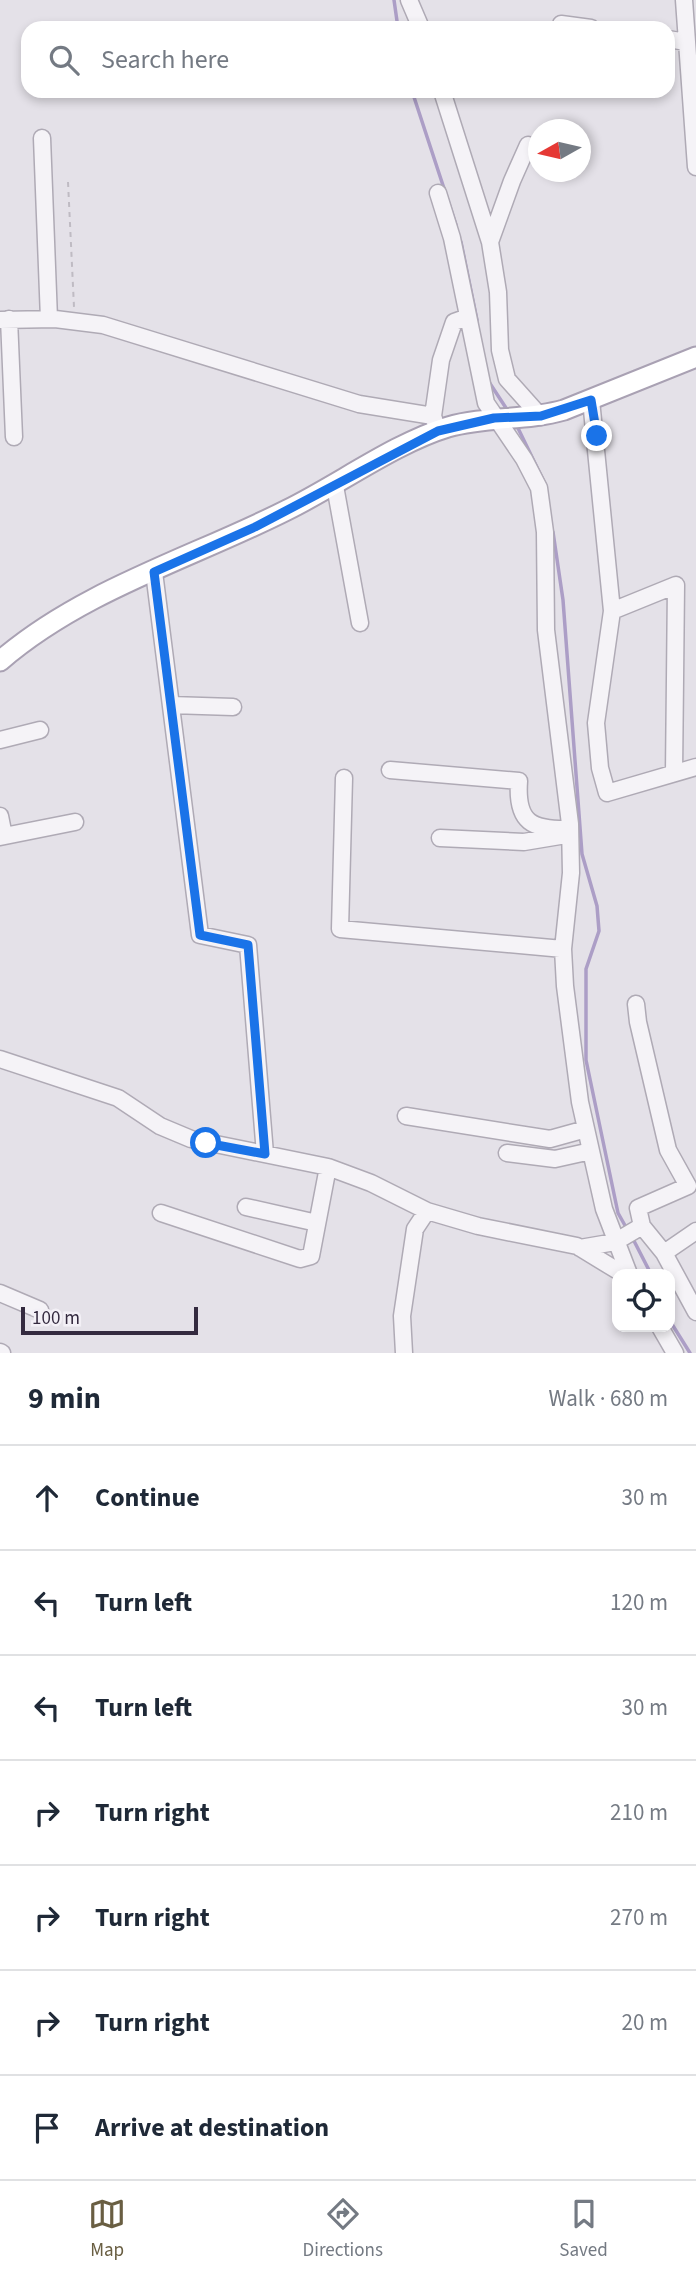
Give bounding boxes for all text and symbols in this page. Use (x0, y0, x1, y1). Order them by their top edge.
search box (21, 21, 675, 98)
icon: search (45, 41, 83, 79)
text: Search here (101, 41, 229, 78)
north arrow (528, 119, 591, 182)
route end (581, 420, 612, 451)
route start (190, 1127, 221, 1158)
map controls (612, 1269, 675, 1332)
button: locate (612, 1269, 675, 1332)
scale bar (21, 1304, 198, 1336)
text: 100 m (32, 1305, 80, 1332)
text: 9 min (28, 1377, 101, 1420)
text: Walk · 680 m (549, 1382, 668, 1415)
icon: ahead (28, 1479, 66, 1517)
text: Continue (95, 1479, 200, 1516)
text: 30 m (621, 1481, 668, 1514)
icon: left (28, 1584, 66, 1622)
text: Turn left (95, 1584, 192, 1621)
text: 120 m (610, 1586, 668, 1619)
icon: left (28, 1689, 66, 1727)
text: Turn left (95, 1689, 192, 1726)
text: 30 m (621, 1691, 668, 1724)
icon: right (28, 1794, 66, 1832)
text: Turn right (95, 1794, 210, 1831)
text: 210 m (610, 1796, 668, 1829)
icon: right (28, 1899, 66, 1937)
text: Turn right (95, 1899, 210, 1936)
text: 270 m (610, 1901, 668, 1934)
icon: right (28, 2004, 66, 2042)
text: Turn right (95, 2004, 210, 2041)
text: 20 m (621, 2006, 668, 2039)
icon: arrive (28, 2109, 66, 2147)
text: Arrive at destination (95, 2109, 329, 2146)
tab: Map (88, 2195, 126, 2264)
tab: Directions (303, 2195, 383, 2264)
tab: Saved (559, 2195, 608, 2264)

